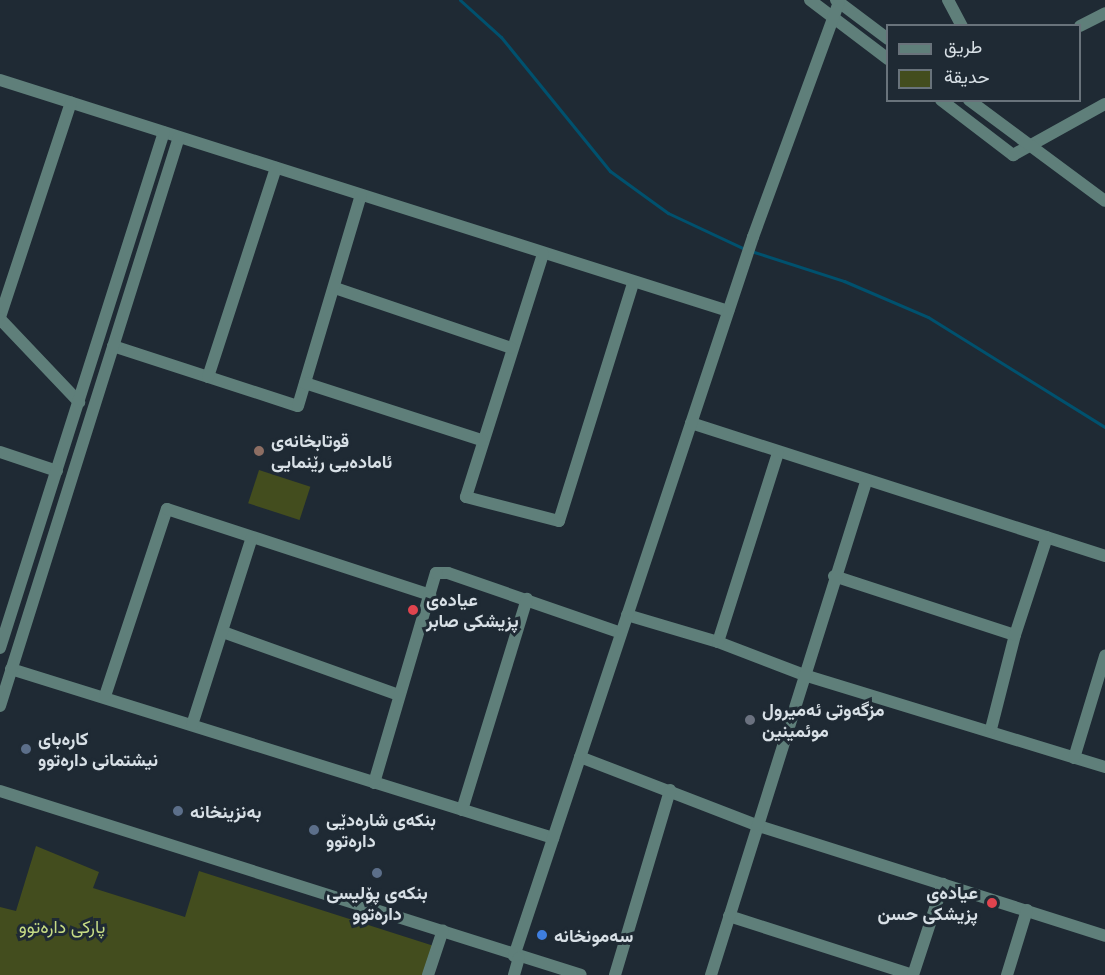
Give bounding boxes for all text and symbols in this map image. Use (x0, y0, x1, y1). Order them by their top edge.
legend (886, 24, 1081, 102)
text: طريق (944, 35, 982, 57)
text: حديقة (944, 65, 990, 87)
place label: قوتابخانەی ئامادەیی رێنمایی (271, 430, 392, 472)
marker: قوتابخانەی ئامادەیی رێنمایی (252, 444, 266, 458)
place label: عیادەی پزیشکی صابر (426, 589, 519, 632)
marker: عیادەی پزیشکی صابر (404, 601, 422, 619)
place label: مزگەوتی ئەمیرول موئمینین (762, 699, 885, 742)
marker: مزگەوتی ئەمیرول موئمینین (743, 713, 757, 727)
place label: کارەبای نیشتمانی دارەتوو (38, 728, 158, 771)
marker: کارەبای نیشتمانی دارەتوو (19, 742, 33, 756)
place label: بەنزینخانە (190, 800, 261, 822)
marker: بەنزینخانە (171, 804, 185, 818)
place label: بنکەی شارەدێی دارەتوو (326, 809, 436, 852)
marker: بنکەی شارەدێی دارەتوو (307, 823, 321, 837)
marker: بنکەی پۆلیسی دارەتوو (370, 866, 384, 880)
place label: بنکەی پۆلیسی دارەتوو (326, 882, 428, 924)
place label: عیادەی پزیشکی حسن (877, 882, 978, 924)
marker: عیادەی پزیشکی حسن (983, 894, 1001, 912)
park label: پارکی دارەتوو (19, 915, 105, 937)
place label: سەمونخانە (554, 924, 633, 946)
marker: سەمونخانە (535, 928, 549, 942)

